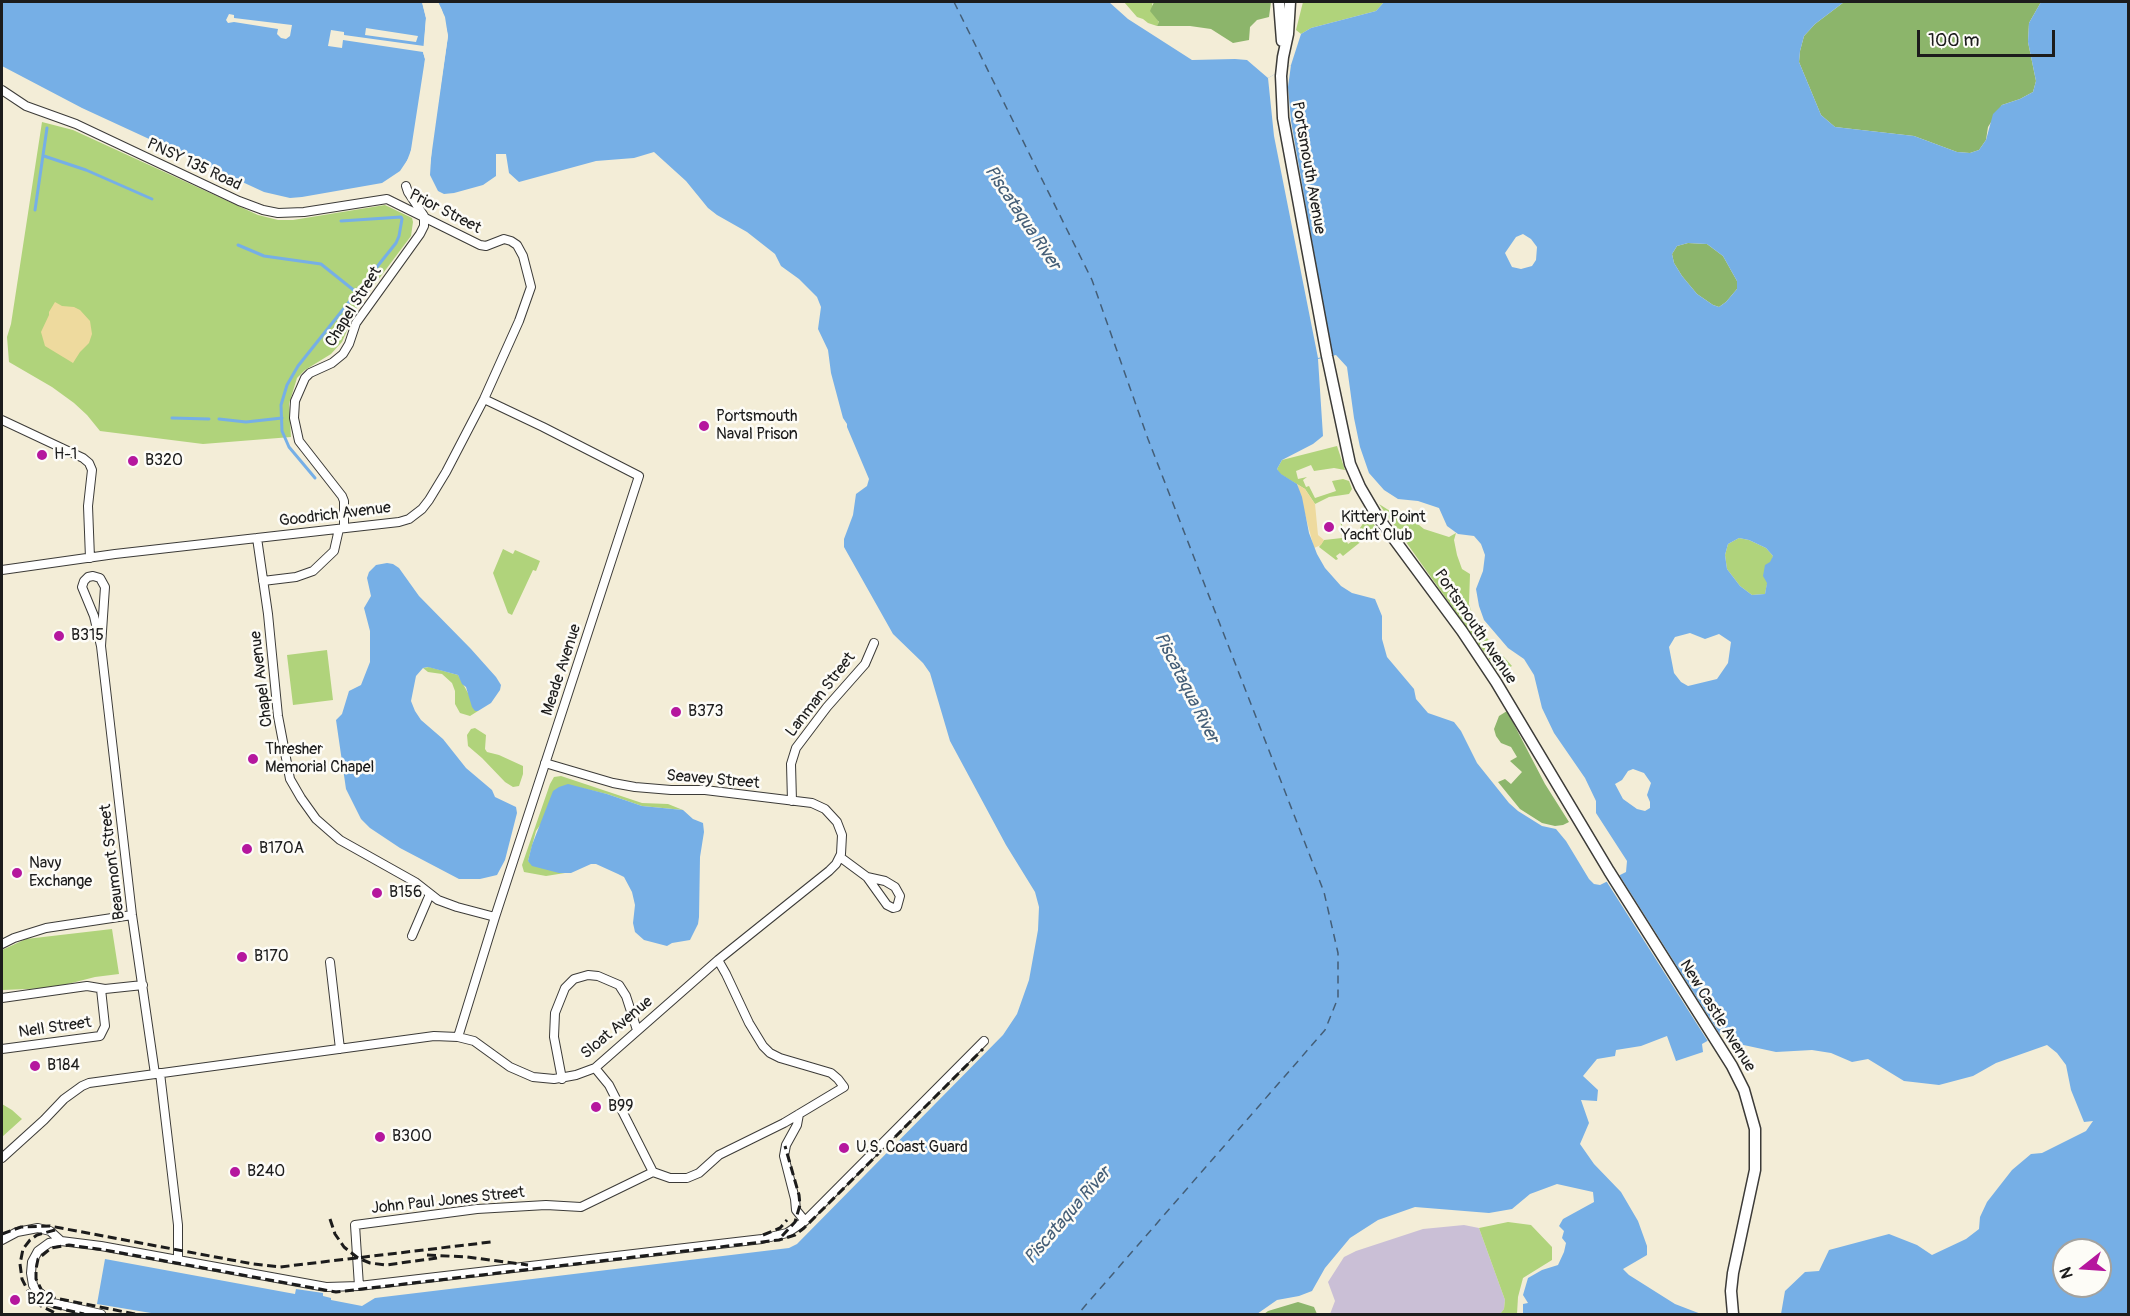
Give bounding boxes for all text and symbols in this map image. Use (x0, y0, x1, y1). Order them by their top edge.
scale bar (1920, 18, 2058, 56)
text: 100 m (1928, 29, 1980, 52)
street label: Portsmouth Avenue (1287, 100, 1329, 236)
street label: PNSY 135 Road (144, 135, 244, 195)
water label: Piscataqua River (979, 162, 1065, 274)
street label: Prior Street (406, 186, 484, 238)
street label: Chapel Street (322, 263, 386, 351)
place label: Portsmouth Naval Prison (716, 407, 798, 445)
marker: Portsmouth Naval Prison (697, 419, 711, 433)
place label: H-1 (54, 445, 77, 465)
marker: H-1 (35, 448, 49, 462)
place label: B320 (145, 451, 183, 471)
marker: B320 (126, 454, 140, 468)
street label: Goodrich Avenue (278, 499, 392, 531)
place label: Kittery Point Yacht Club (1341, 508, 1426, 546)
marker: Kittery Point Yacht Club (1322, 520, 1336, 534)
street label: Portsmouth Avenue (1430, 566, 1520, 688)
street label: Meade Avenue (538, 622, 586, 718)
place label: B315 (71, 626, 104, 646)
marker: B315 (52, 629, 66, 643)
water label: Piscataqua River (1149, 629, 1223, 747)
street label: Chapel Avenue (247, 630, 277, 728)
street label: Lanman Street (782, 649, 860, 741)
place label: B373 (688, 702, 723, 722)
marker: B373 (669, 705, 683, 719)
place label: Thresher Memorial Chapel (265, 740, 374, 778)
marker: Thresher Memorial Chapel (246, 752, 260, 766)
street label: Seavey Street (666, 766, 760, 794)
street label: Beaumont Street (96, 803, 130, 921)
place label: B170A (259, 839, 304, 859)
marker: B170A (240, 842, 254, 856)
place label: Navy Exchange (29, 854, 92, 892)
marker: Navy Exchange (10, 866, 24, 880)
place label: B156 (389, 883, 422, 903)
marker: B156 (370, 886, 384, 900)
place label: B170 (254, 947, 289, 967)
marker: B170 (235, 950, 249, 964)
street label: New Castle Avenue (1675, 957, 1759, 1075)
street label: Sloat Avenue (577, 992, 657, 1064)
street label: Nell Street (17, 1013, 93, 1043)
place label: B184 (47, 1056, 80, 1076)
marker: B184 (28, 1059, 42, 1073)
place label: B99 (608, 1097, 634, 1117)
marker: B99 (589, 1100, 603, 1114)
place label: B300 (392, 1127, 432, 1147)
marker: B300 (373, 1130, 387, 1144)
place label: U.S. Coast Guard (856, 1138, 968, 1158)
marker: U.S. Coast Guard (837, 1141, 851, 1155)
place label: B240 (247, 1162, 285, 1182)
water label: Piscataqua River (1020, 1163, 1116, 1269)
marker: B240 (228, 1165, 242, 1179)
street label: John Paul Jones Street (370, 1183, 526, 1219)
north arrow (2052, 1238, 2112, 1298)
text: N (2056, 1265, 2078, 1281)
place label: B22 (27, 1290, 54, 1310)
marker: B22 (8, 1293, 22, 1307)

